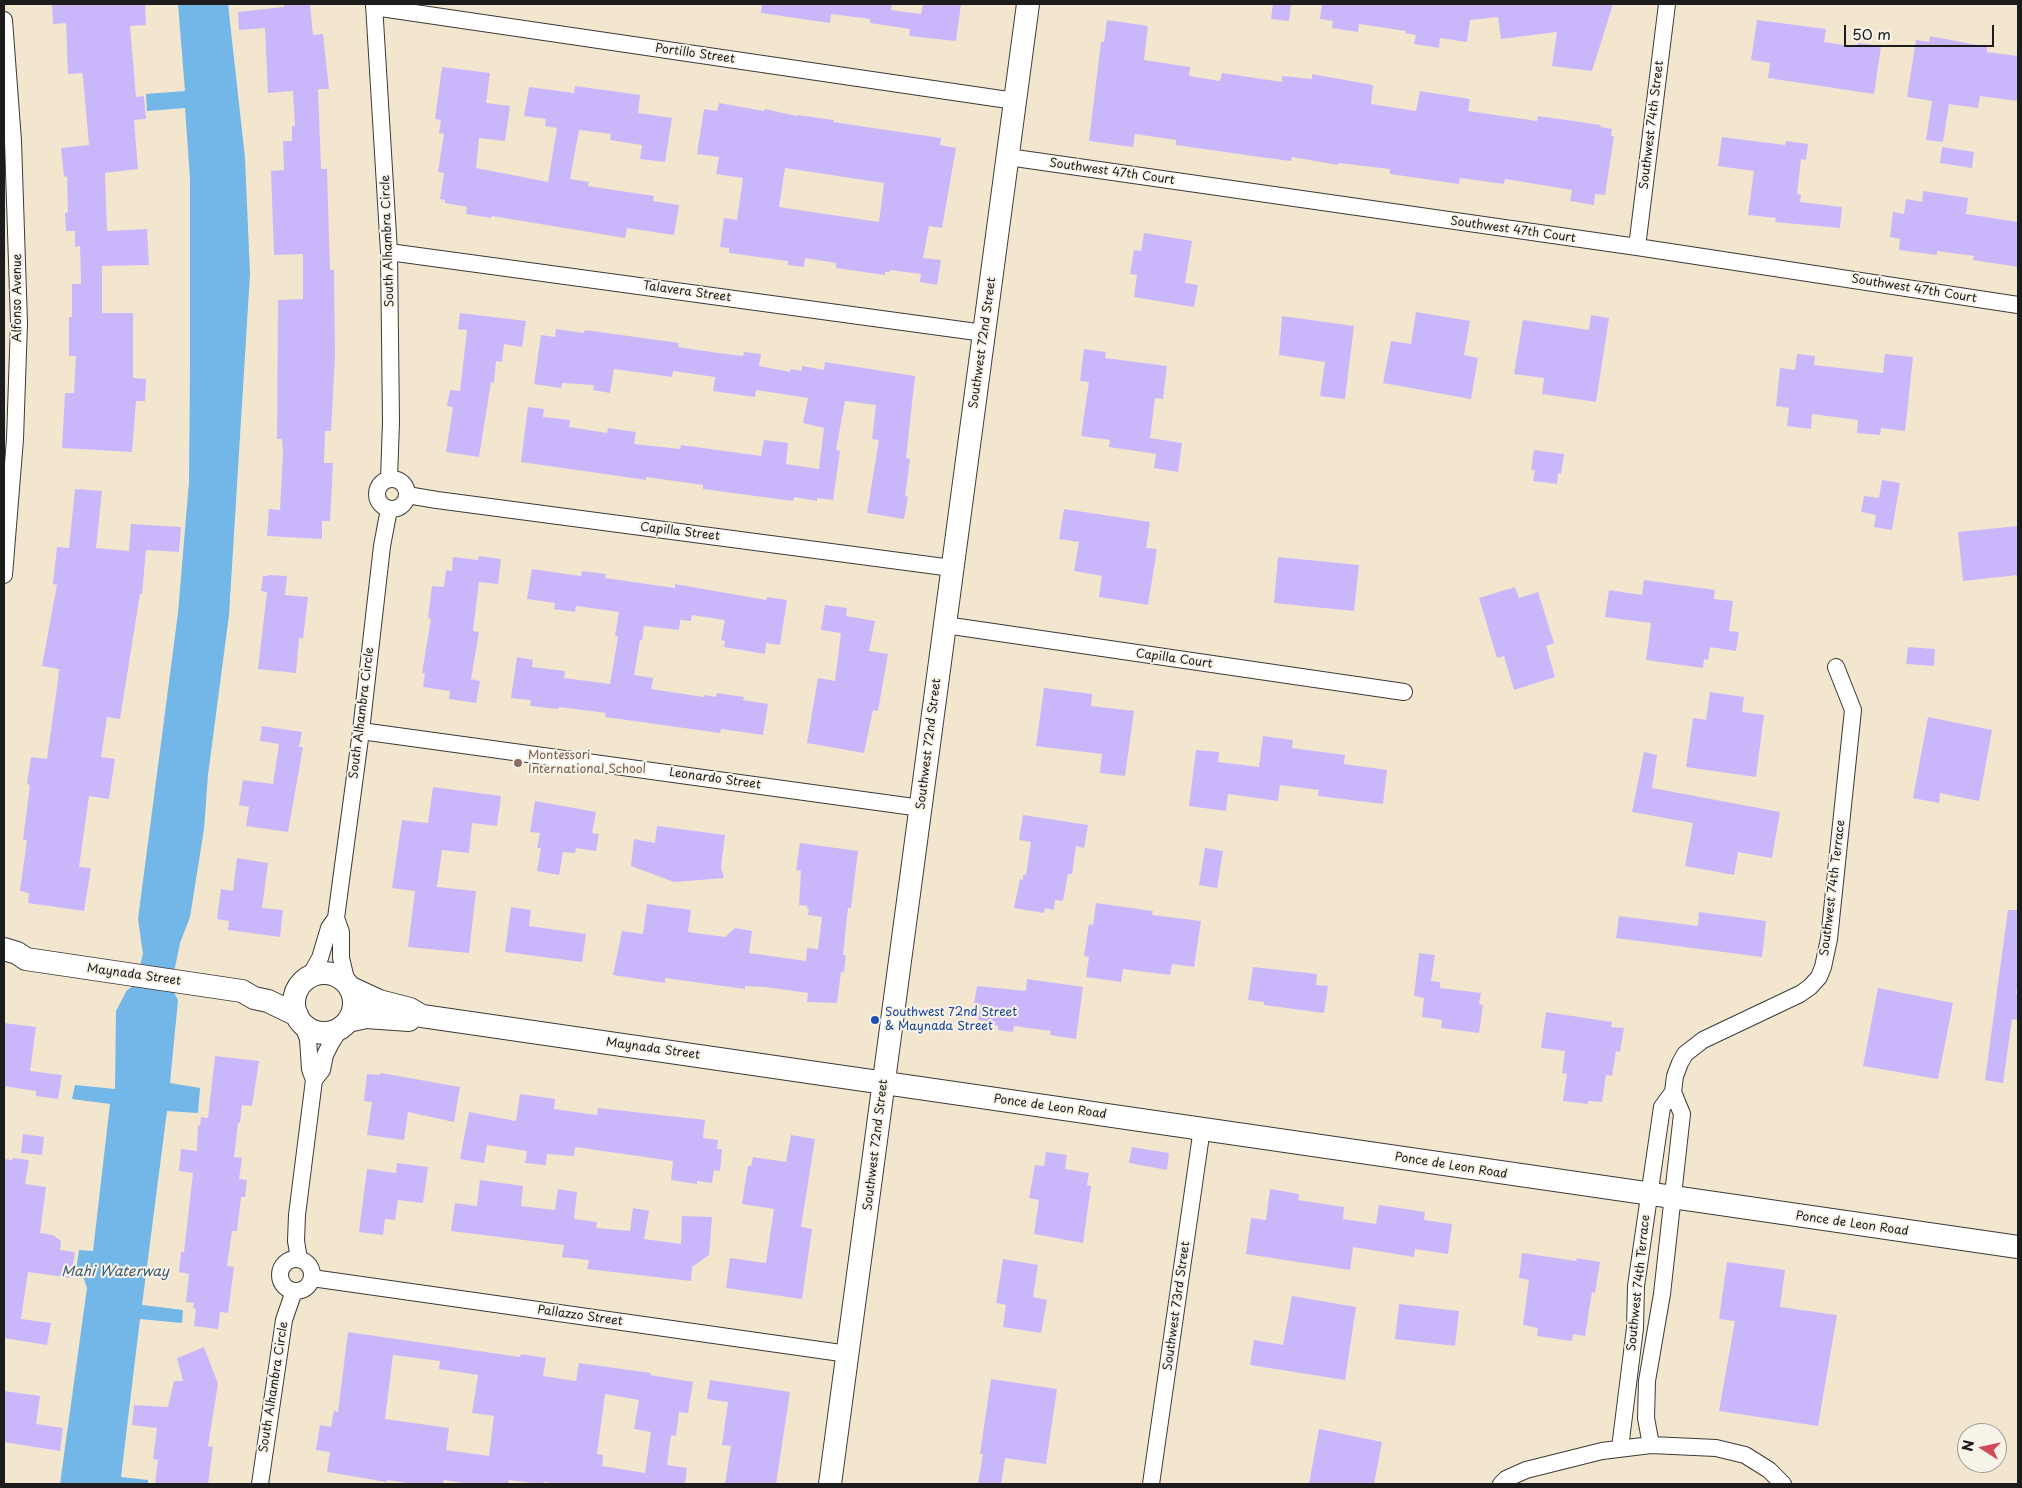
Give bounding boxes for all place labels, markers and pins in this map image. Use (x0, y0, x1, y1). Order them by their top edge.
place label: Montessori International School (528, 749, 646, 777)
marker: Montessori International School (512, 757, 524, 769)
place label: Southwest 72nd Street & Maynada Street (885, 1006, 1017, 1034)
marker: Southwest 72nd Street & Maynada Street (869, 1014, 881, 1026)

